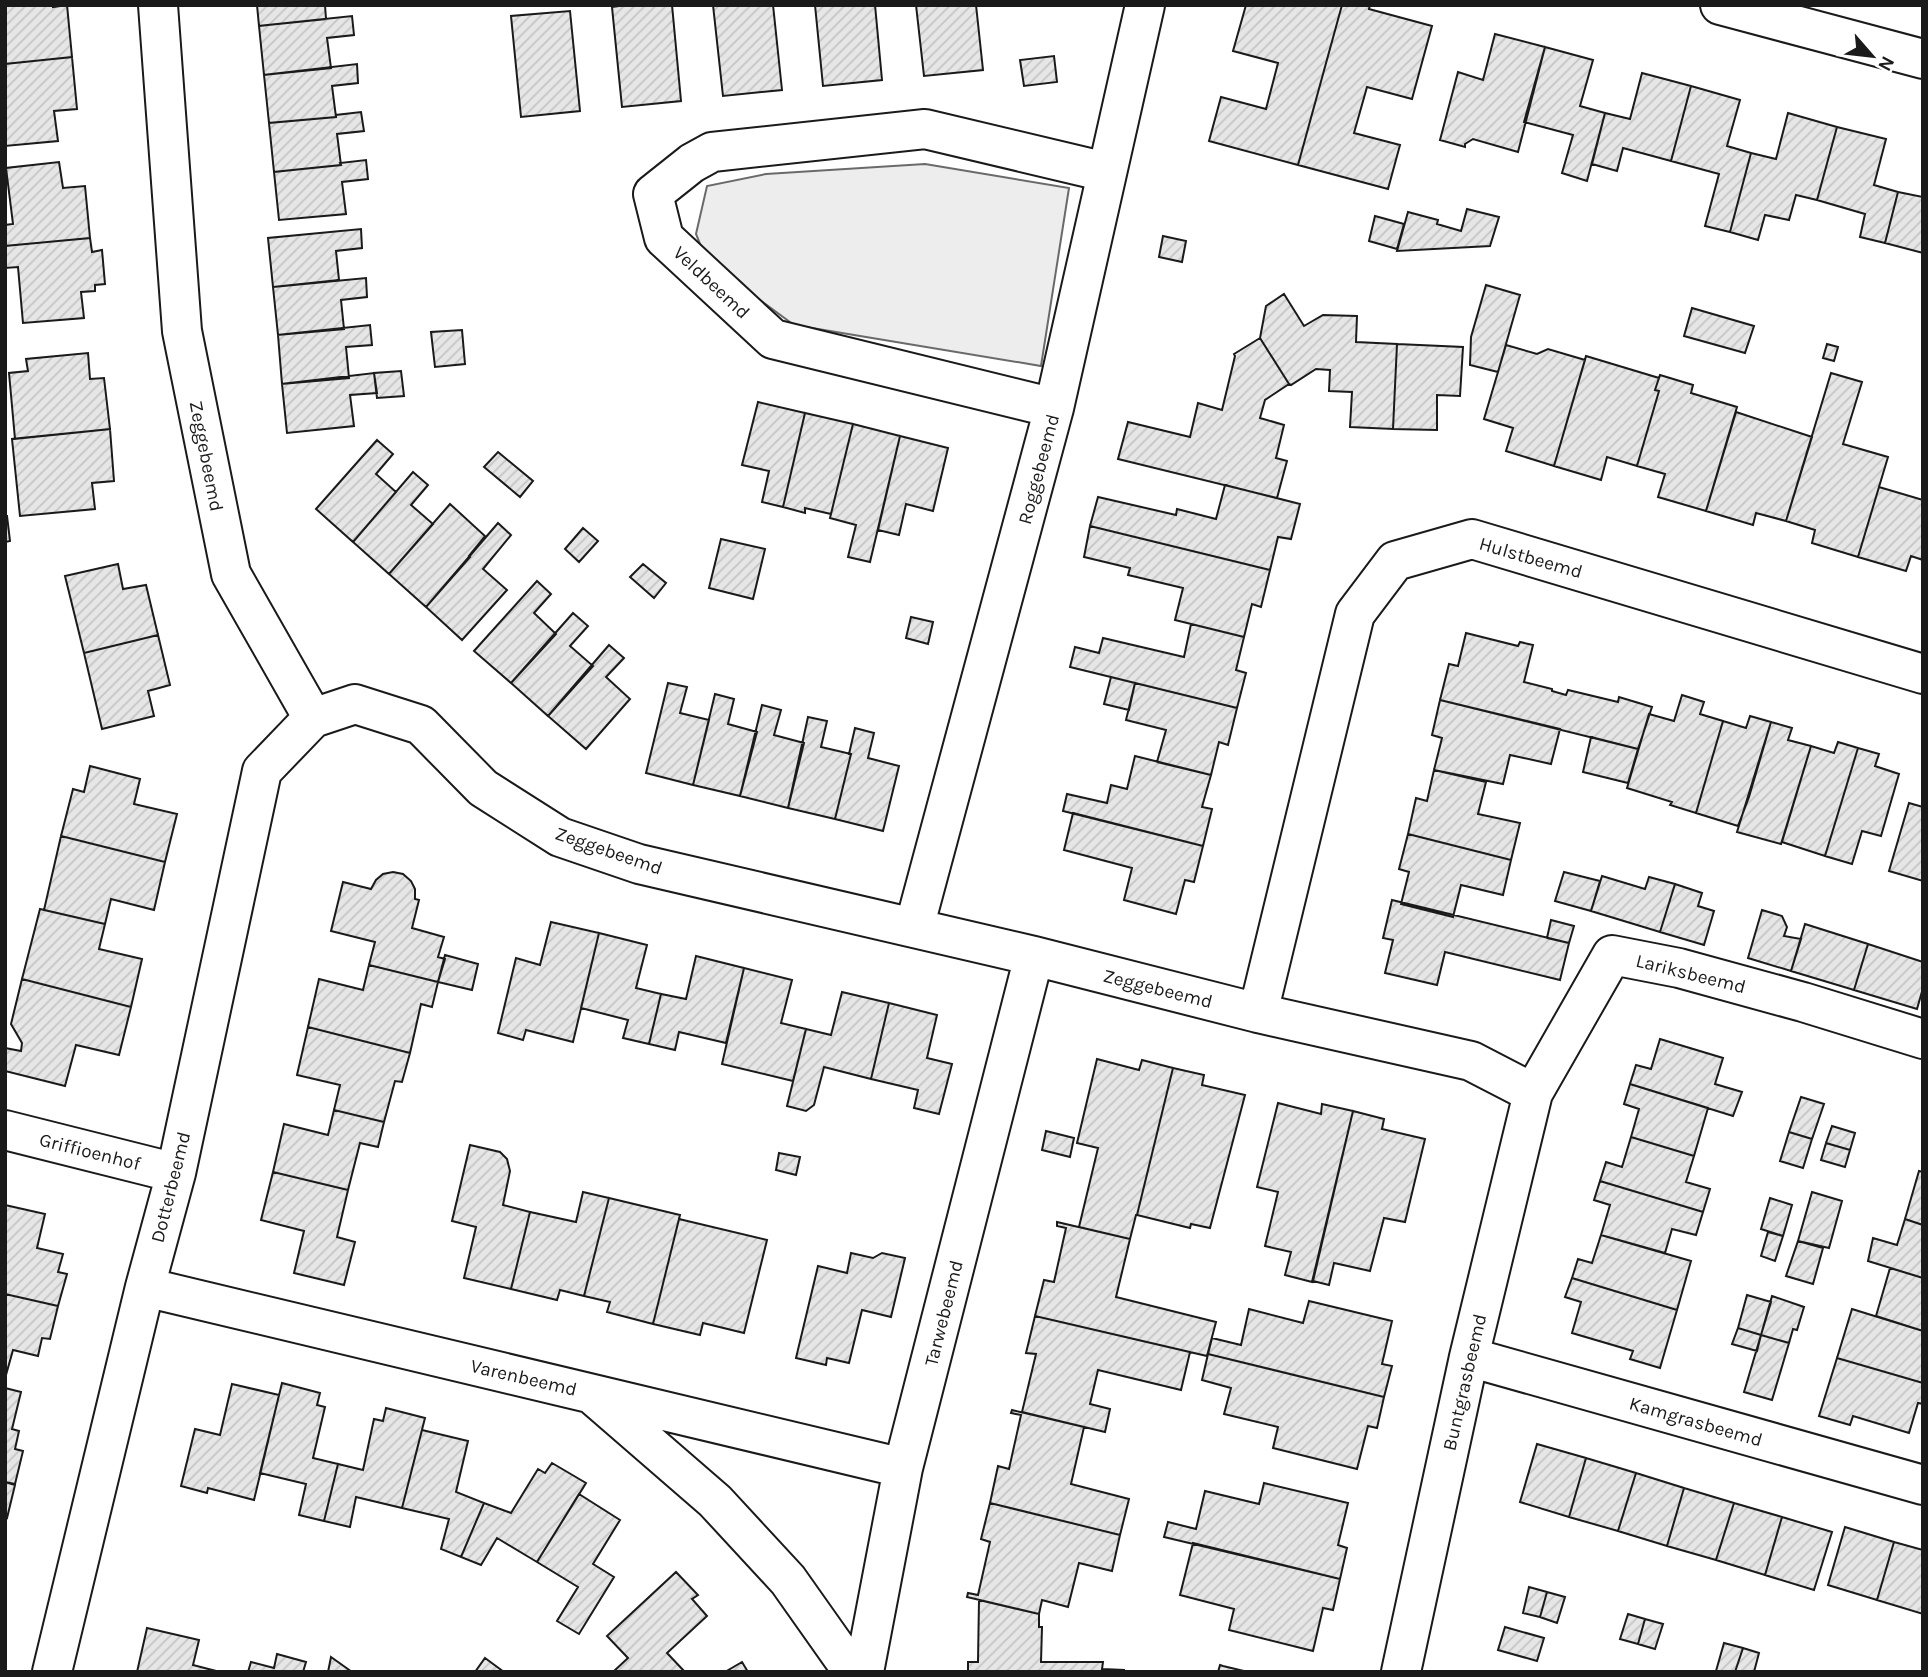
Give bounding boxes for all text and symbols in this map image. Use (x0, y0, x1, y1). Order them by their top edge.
north arrow (1837, 21, 1907, 91)
text: N (1873, 52, 1899, 75)
street label: Veldbeemd (669, 242, 754, 324)
street label: Zeggebeemd (185, 399, 228, 513)
street label: Roggebeemd (1014, 412, 1064, 527)
street label: Hulstbeemd (1477, 533, 1585, 583)
street label: Zeggebeemd (552, 822, 665, 880)
street label: Lariksbeemd (1634, 950, 1748, 998)
street label: Zeggebeemd (1101, 965, 1215, 1013)
street label: Griffioenhof (37, 1129, 143, 1175)
street label: Dotterbeemd (147, 1129, 195, 1245)
street label: Tarwebeemd (920, 1258, 968, 1369)
street label: Buntgrasbeemd (1439, 1312, 1491, 1453)
street label: Varenbeemd (468, 1355, 579, 1401)
street label: Kamgrasbeemd (1627, 1392, 1765, 1452)

